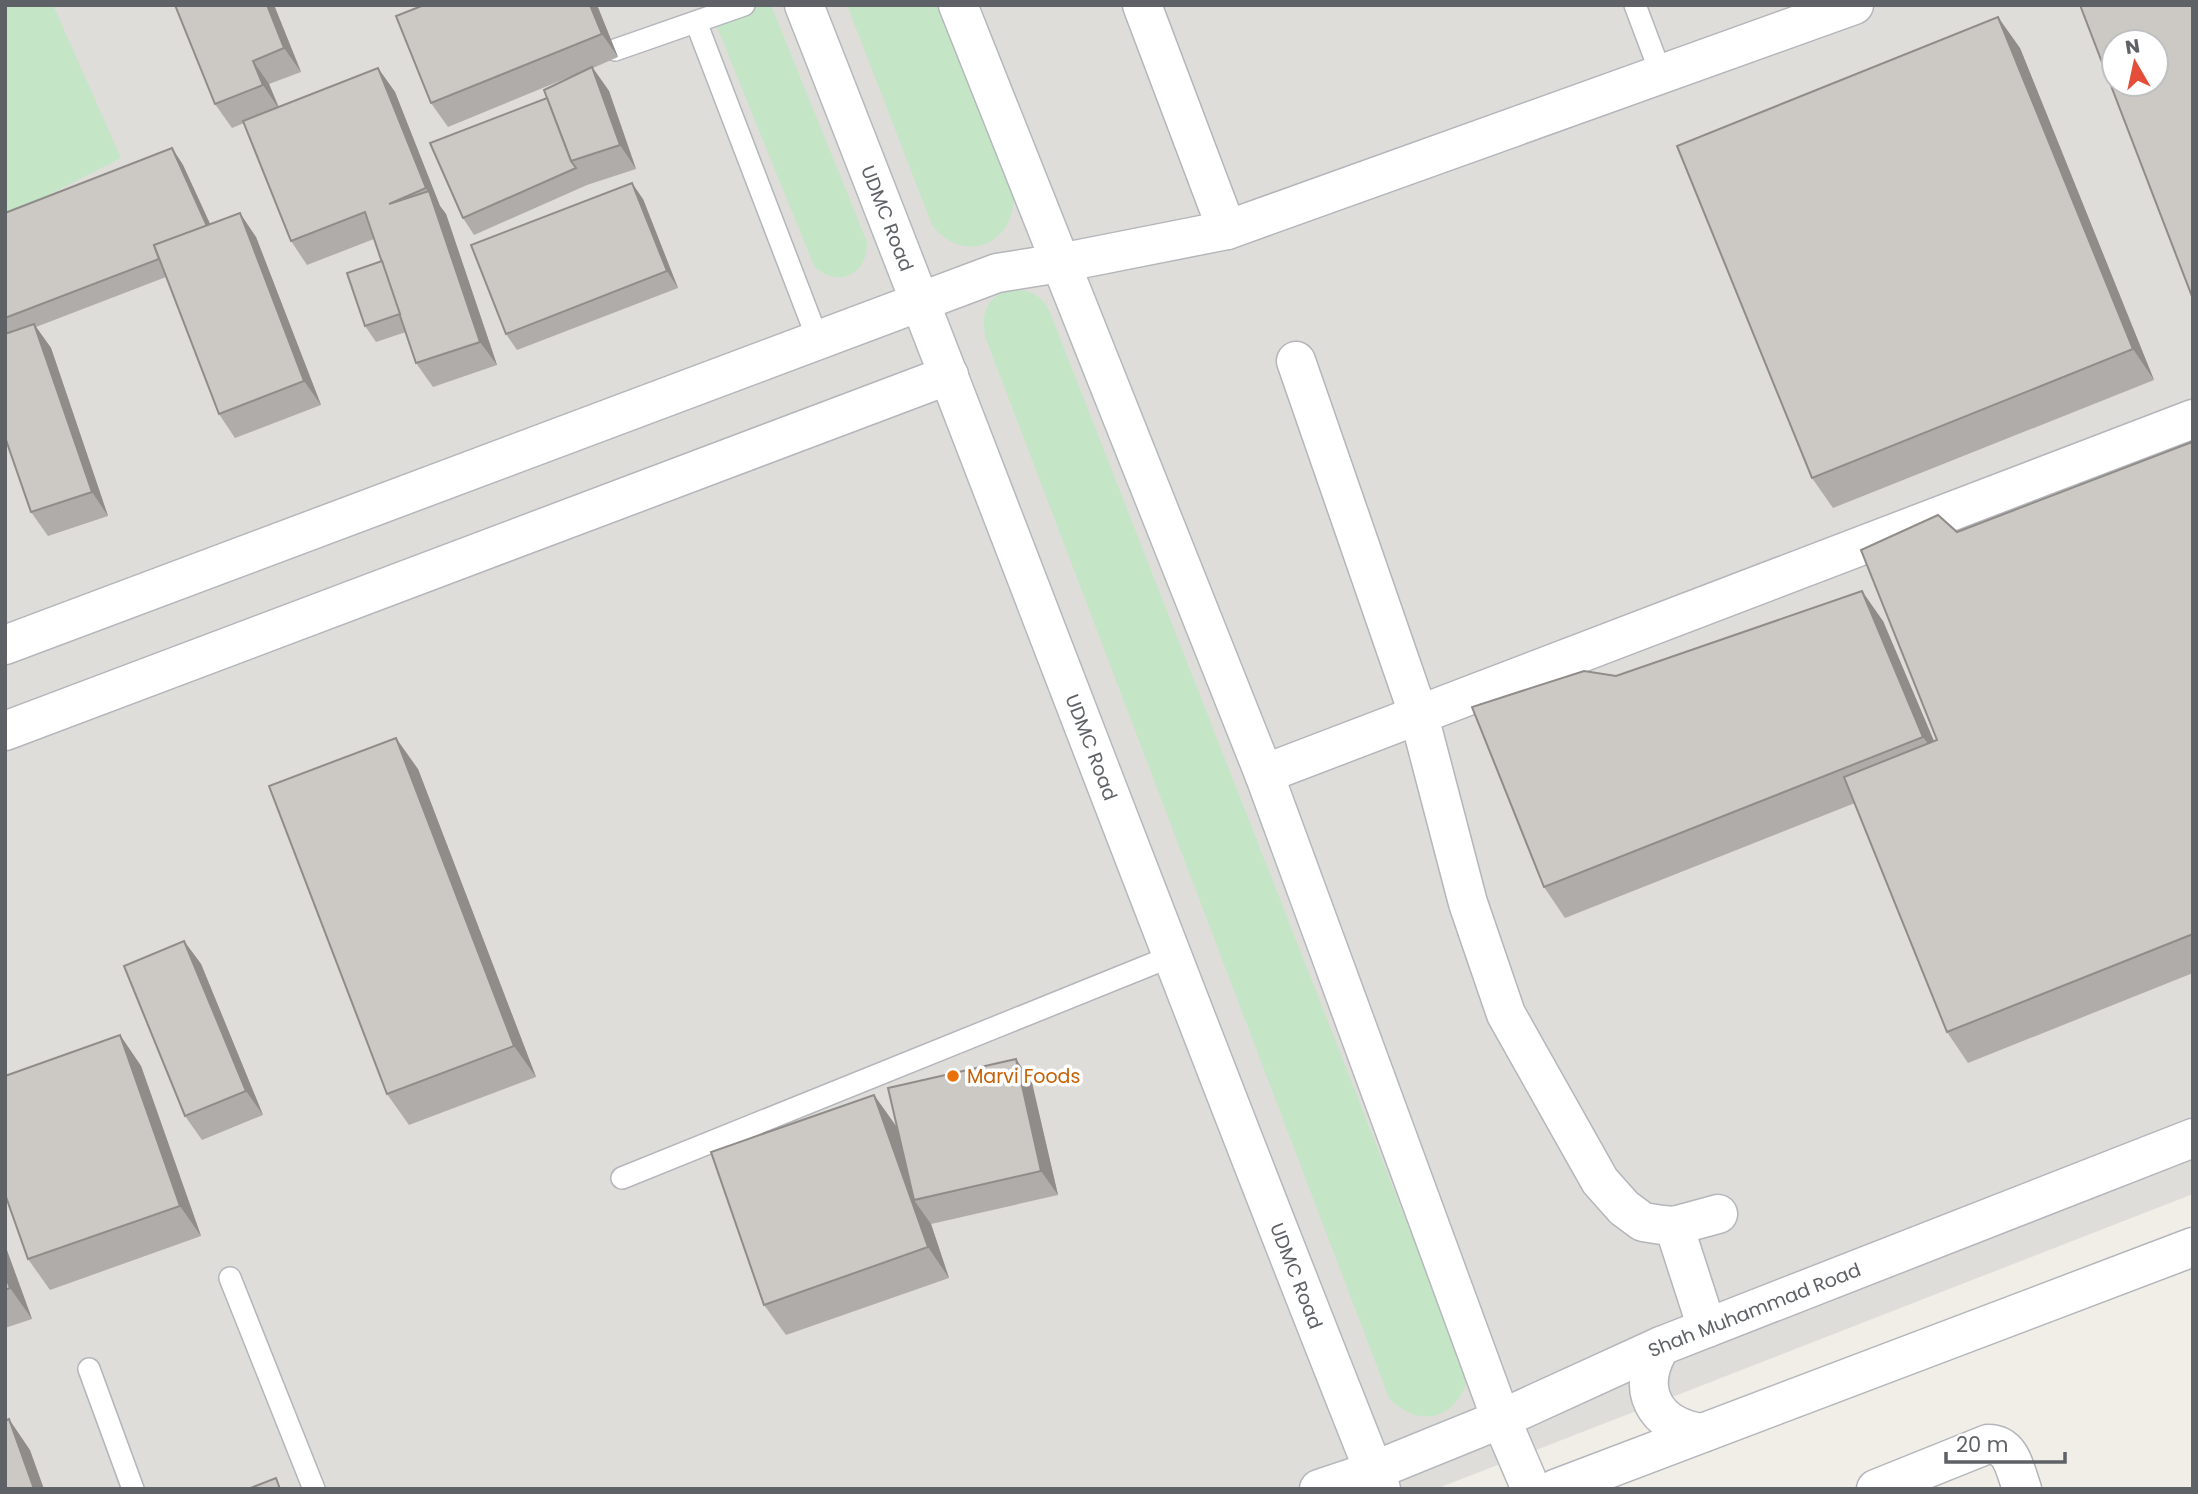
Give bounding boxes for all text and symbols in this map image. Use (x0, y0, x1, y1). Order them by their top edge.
north arrow (2100, 28, 2170, 98)
text: N (2123, 32, 2142, 61)
street label: UDMC Road (855, 161, 920, 275)
street label: UDMC Road (1059, 690, 1124, 804)
place label: Marvi Foods (967, 1063, 1080, 1090)
marker: Marvi Foods (945, 1068, 961, 1084)
street label: UDMC Road (1264, 1219, 1330, 1333)
street label: Shah Muhammad Road (1644, 1256, 1865, 1364)
scale bar (1946, 1420, 2065, 1464)
text: 20 m (1956, 1430, 2009, 1459)

